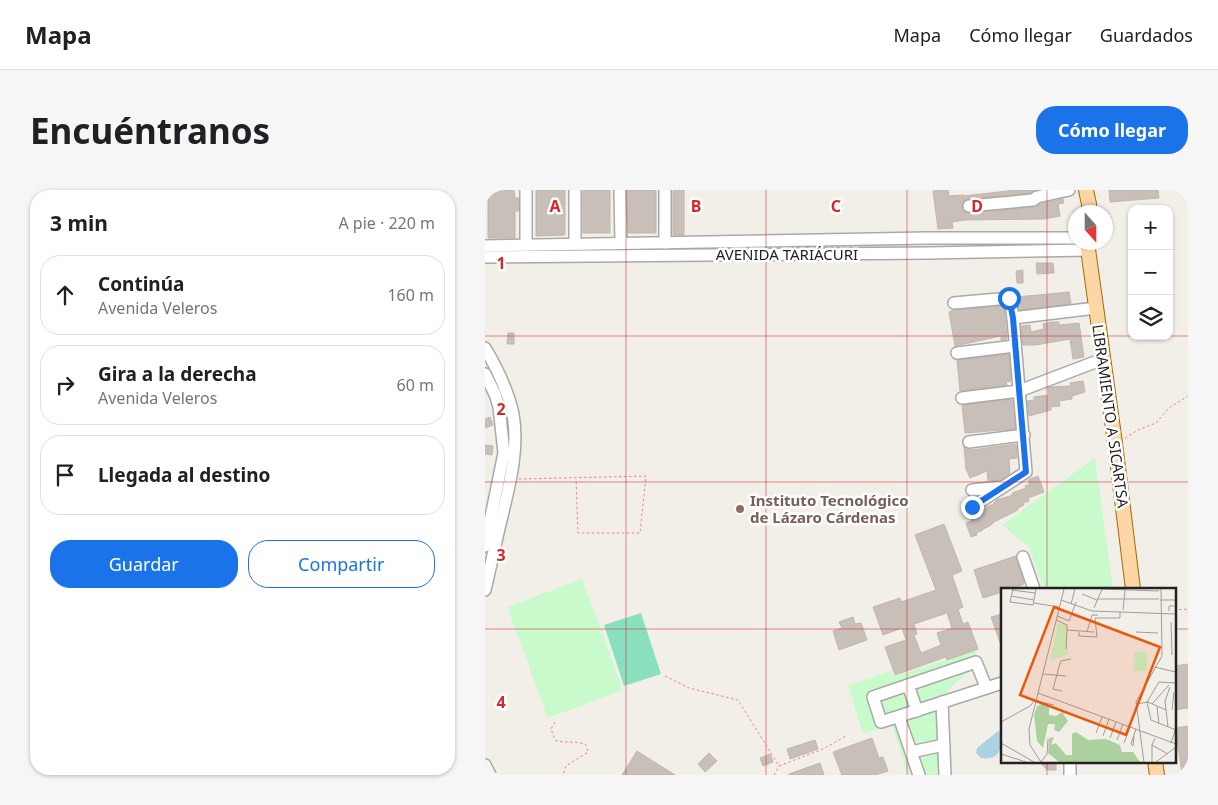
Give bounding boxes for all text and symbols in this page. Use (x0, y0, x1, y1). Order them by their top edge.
text: Mapa (25, 18, 92, 51)
text: Mapa (894, 23, 941, 47)
text: Cómo llegar (969, 23, 1072, 47)
text: Guardados (1100, 23, 1193, 47)
button: Cómo llegar (1036, 106, 1188, 154)
text: Encuéntranos (30, 107, 270, 154)
text: A (549, 195, 561, 217)
text: B (691, 195, 701, 217)
text: C (831, 195, 841, 217)
text: D (971, 195, 983, 217)
north arrow (1068, 205, 1113, 250)
map controls (1128, 205, 1173, 340)
button: + (1128, 205, 1173, 250)
text: 3 min (50, 209, 108, 237)
text: A pie · 220 m (338, 212, 435, 234)
street label: AVENIDA TARIÁCURI (716, 244, 858, 264)
button: − (1128, 250, 1173, 295)
text: 1 (496, 252, 506, 274)
text: Continúa (98, 271, 184, 297)
icon: ahead (51, 281, 79, 309)
text: 160 m (387, 284, 434, 306)
route start (998, 287, 1021, 310)
button: layers (1128, 295, 1173, 340)
text: Avenida Veleros (98, 297, 217, 319)
street label: LIBRAMIENTO A SICARTSA (1088, 323, 1134, 509)
text: Gira a la derecha (98, 361, 257, 387)
icon: right (51, 371, 79, 399)
text: 60 m (397, 374, 434, 396)
text: Avenida Veleros (98, 387, 217, 409)
text: 2 (496, 398, 506, 420)
icon: arrive (51, 461, 79, 489)
text: Llegada al destino (98, 462, 270, 488)
place label: Instituto Tecnológico de Lázaro Cárdenas (750, 490, 909, 527)
route end (961, 496, 984, 519)
marker: Instituto Tecnológico de Lázaro Cárdenas (734, 503, 746, 515)
button: Guardar (50, 540, 238, 588)
button: Compartir (248, 540, 435, 588)
text: 3 (496, 544, 506, 566)
inset map (1001, 588, 1175, 762)
text: 4 (496, 691, 506, 713)

